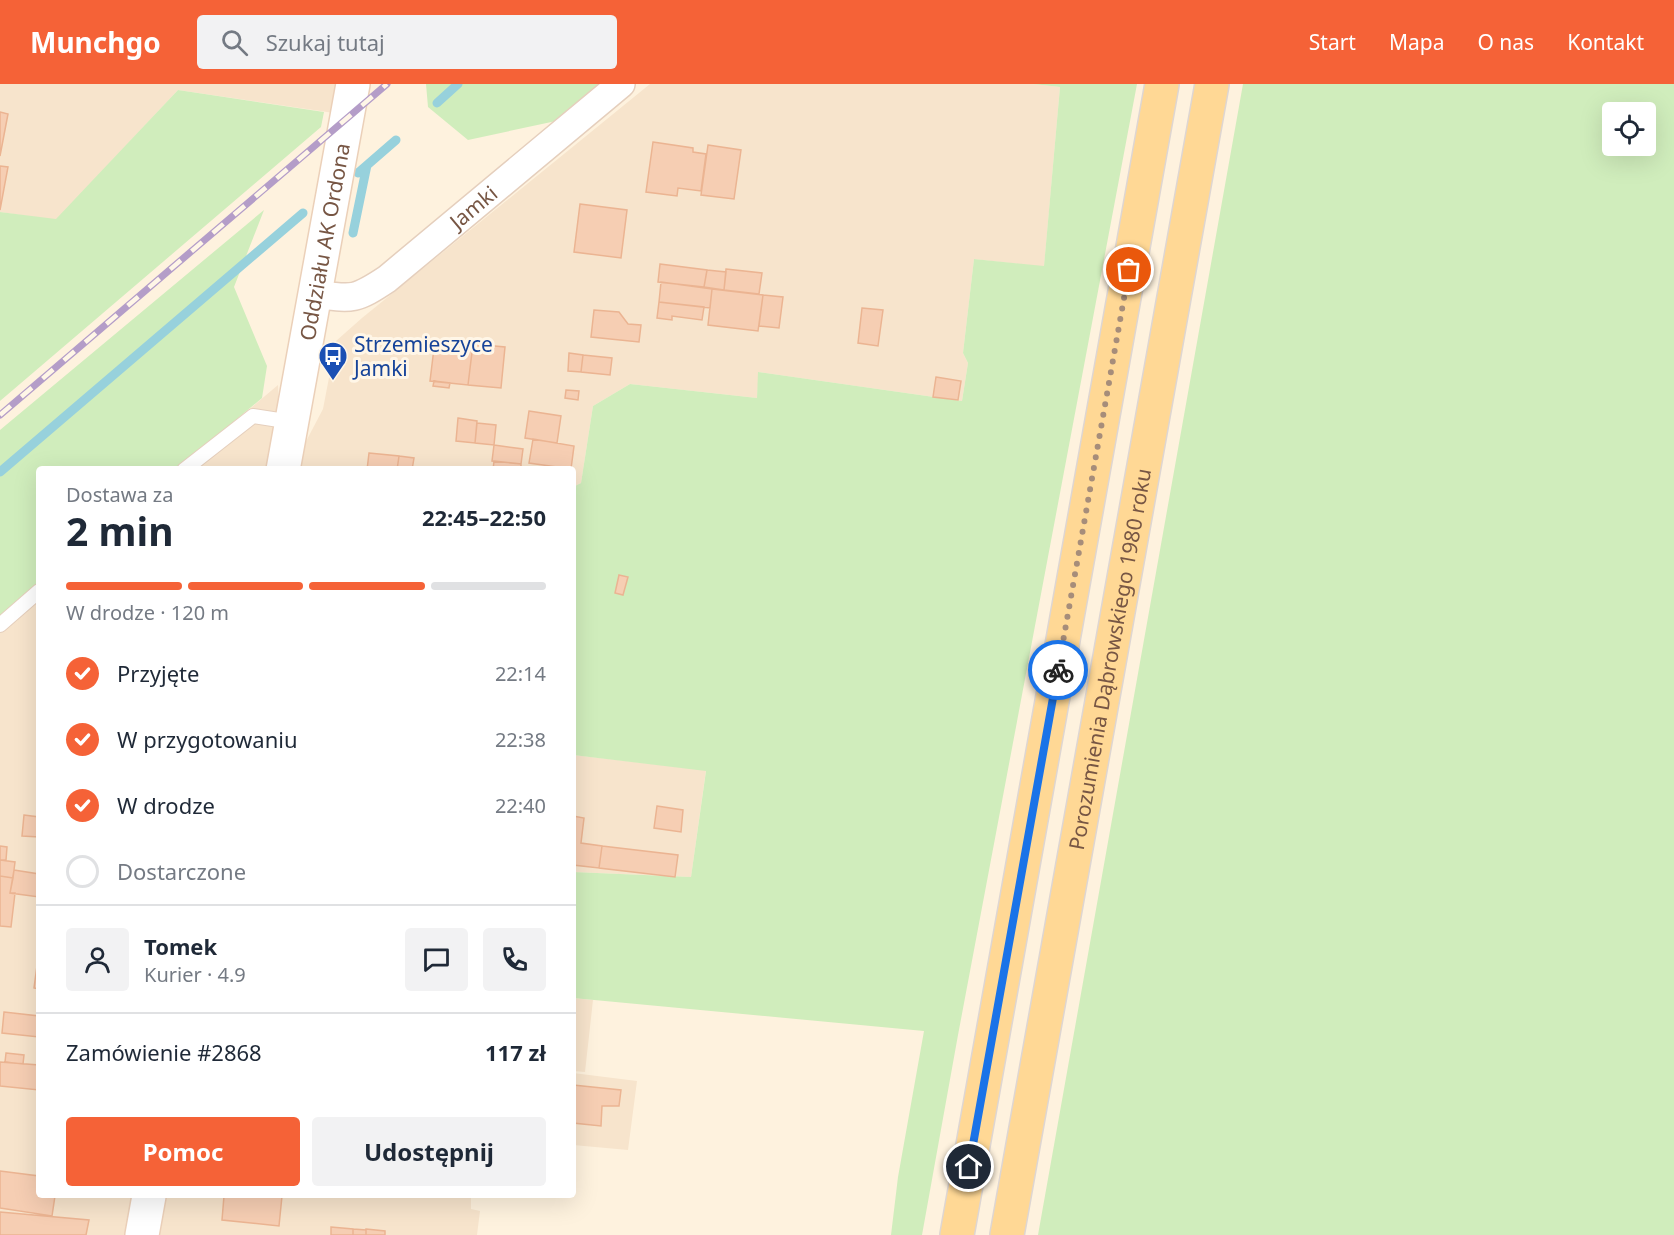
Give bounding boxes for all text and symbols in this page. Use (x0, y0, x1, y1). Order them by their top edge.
search box (197, 15, 617, 69)
text: Munchgo (30, 23, 161, 61)
icon: search (218, 26, 251, 59)
text: Szukaj tutaj (266, 27, 385, 57)
text: Start (1309, 28, 1356, 56)
text: Mapa (1389, 28, 1444, 56)
text: O nas (1477, 28, 1534, 56)
text: Kontakt (1567, 28, 1644, 56)
map controls (1602, 102, 1656, 156)
button: locate (1602, 102, 1656, 156)
street label: Oddziału AK Ordona (293, 141, 356, 343)
street label: Jamki (442, 179, 503, 236)
pin (1103, 244, 1154, 295)
icon: bag (1112, 253, 1145, 286)
place label: Strzemieszyce Jamki (352, 330, 493, 382)
bus stop icon: Strzemieszyce Jamki (317, 340, 349, 382)
street label: Porozumienia Dąbrowskiego 1980 roku (1062, 466, 1157, 852)
text: Dostawa za (66, 481, 173, 508)
text: 22:45–22:50 (422, 502, 546, 532)
text: 2 min (66, 504, 173, 557)
text: W drodze · 120 m (66, 599, 229, 626)
courier (1028, 640, 1088, 700)
icon: bike (1042, 654, 1075, 687)
icon: check (66, 657, 99, 690)
text: Przyjęte (117, 658, 199, 688)
text: 22:14 (495, 660, 546, 687)
icon: check (66, 723, 99, 756)
text: W przygotowaniu (117, 724, 298, 754)
text: 22:38 (495, 726, 546, 753)
icon: check (66, 789, 99, 822)
text: W drodze (117, 790, 215, 820)
text: 22:40 (495, 792, 546, 819)
text: Dostarczone (117, 856, 246, 886)
button: person (66, 928, 129, 991)
button: chat (405, 928, 468, 991)
button: phone (483, 928, 546, 991)
text: Tomek (144, 931, 217, 961)
text: Kurier · 4.9 (144, 961, 246, 988)
text: Zamówienie #2868 (66, 1037, 262, 1067)
text: 117 zł (485, 1037, 546, 1067)
button: Pomoc (66, 1117, 300, 1186)
button: Udostępnij (312, 1117, 546, 1186)
pin (943, 1141, 994, 1192)
icon: home (952, 1150, 985, 1183)

